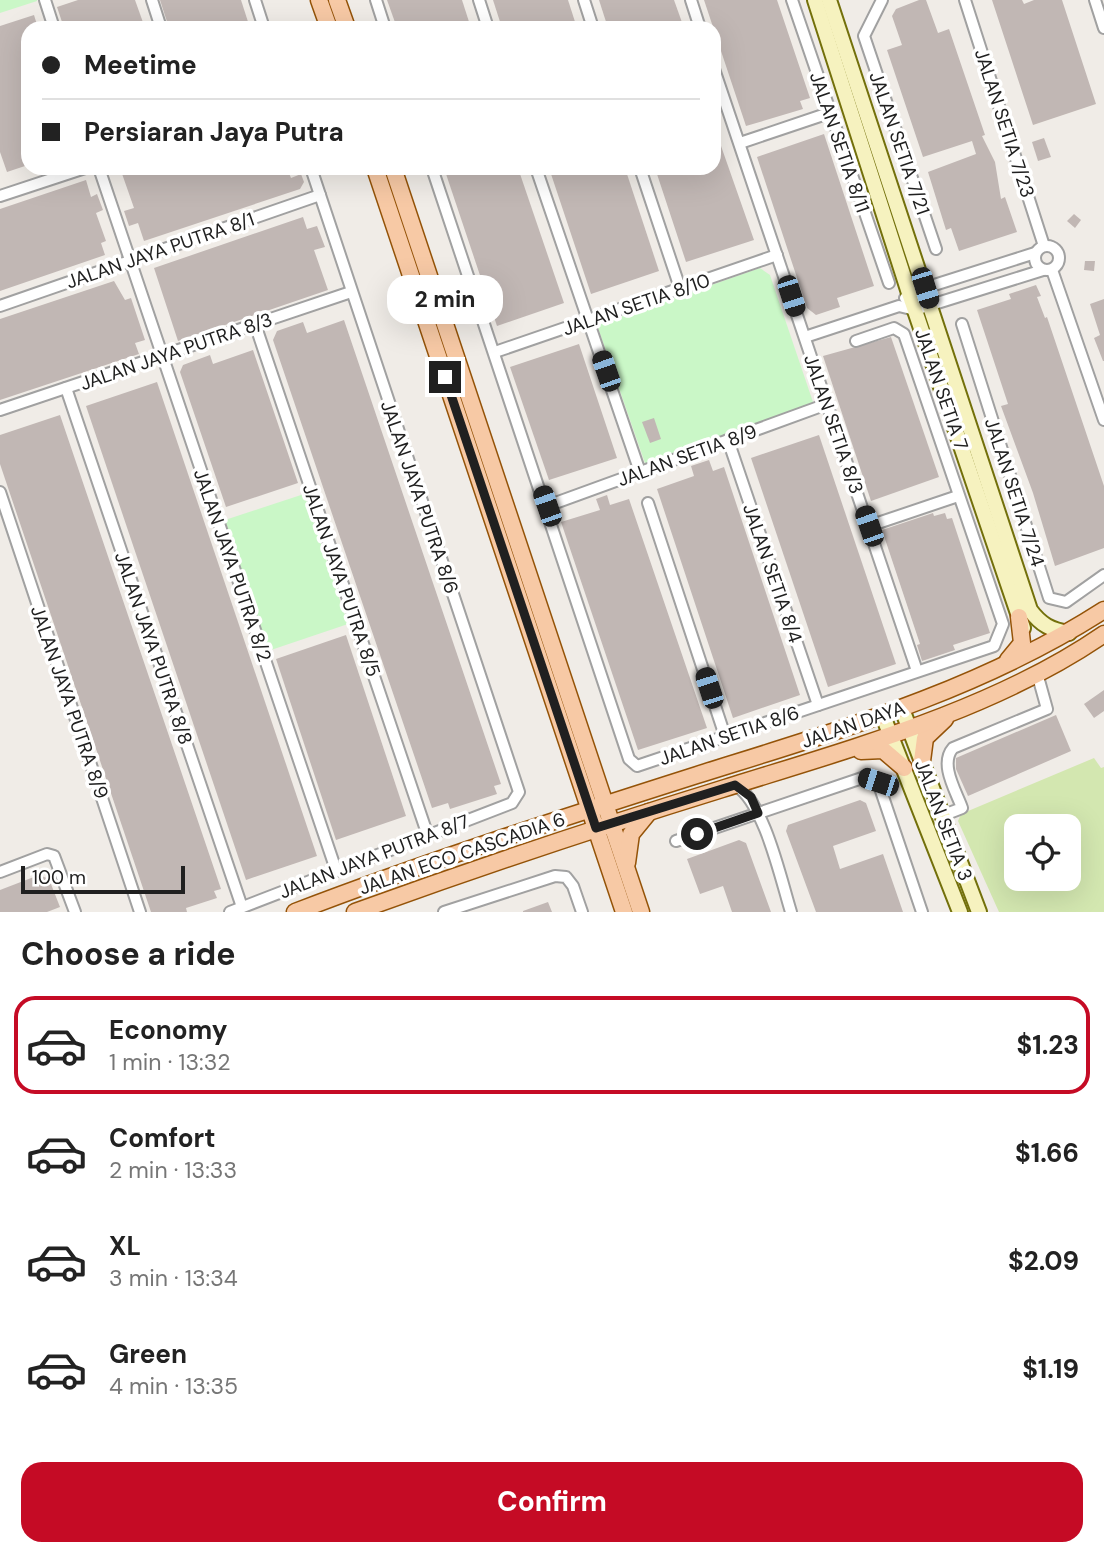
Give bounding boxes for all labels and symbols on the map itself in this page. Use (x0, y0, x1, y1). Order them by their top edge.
street label: JALAN SETIA 7/23 (969, 46, 1040, 201)
street label: JALAN SETIA 7/21 (863, 68, 936, 218)
street label: JALAN SETIA 8/11 (804, 69, 875, 216)
street label: JALAN JAYA PUTRA 8/1 (63, 207, 257, 294)
car (909, 265, 942, 311)
street label: JALAN SETIA 8/10 (559, 268, 713, 341)
car (775, 273, 808, 319)
callout: 2 min (387, 276, 503, 324)
street label: JALAN JAYA PUTRA 8/3 (77, 307, 276, 396)
street label: JALAN SETIA 7 (909, 325, 974, 453)
car (590, 348, 623, 394)
street label: JALAN SETIA 8/3 (798, 351, 869, 497)
route end (429, 361, 461, 393)
street label: JALAN JAYA PUTRA 8/6 (375, 397, 464, 597)
street label: JALAN SETIA 7/24 (979, 415, 1050, 570)
street label: JALAN SETIA 8/9 (614, 419, 760, 492)
street label: JALAN JAYA PUTRA 8/2 (188, 465, 277, 665)
street label: JALAN JAYA PUTRA 8/5 (297, 480, 386, 680)
car (531, 483, 564, 529)
street label: JALAN SETIA 8/4 (737, 500, 808, 646)
car (853, 503, 886, 549)
street label: JALAN JAYA PUTRA 8/8 (109, 548, 198, 748)
street label: JALAN JAYA PUTRA 8/9 (25, 602, 114, 802)
car (693, 665, 726, 711)
street label: JALAN DAYA (798, 695, 909, 754)
street label: JALAN SETIA 8/6 (656, 700, 803, 771)
street label: JALAN SETIA 3 (909, 756, 978, 884)
car (855, 766, 902, 798)
street label: JALAN ECO CASCADIA 6 (356, 806, 569, 901)
street label: JALAN JAYA PUTRA 8/7 (276, 809, 473, 904)
route start (681, 818, 713, 850)
scale bar (21, 863, 186, 895)

